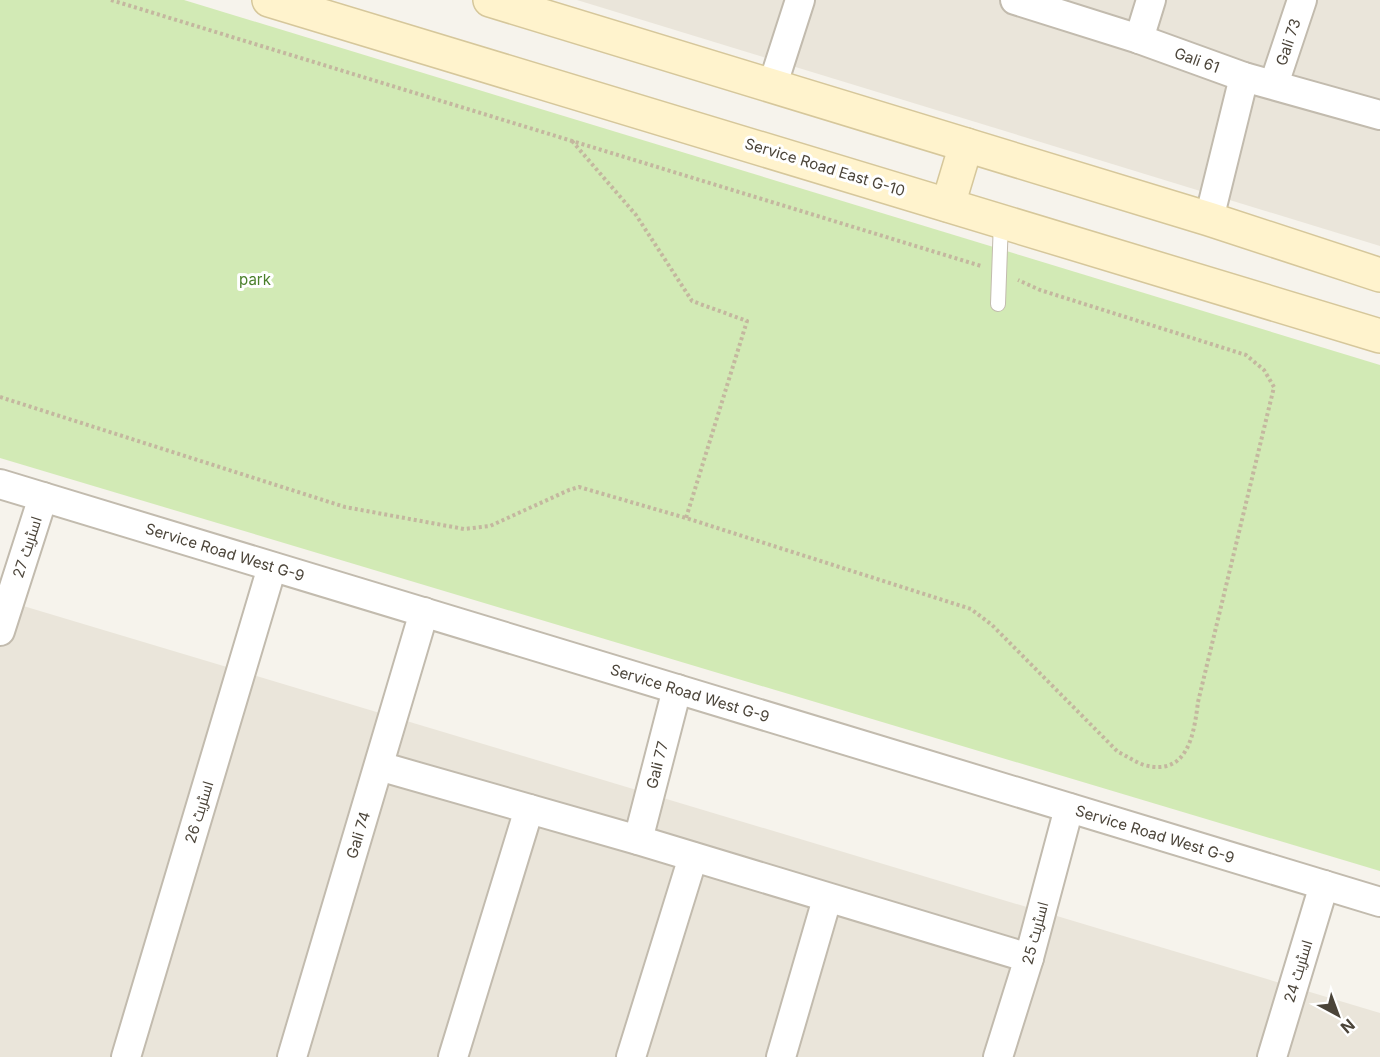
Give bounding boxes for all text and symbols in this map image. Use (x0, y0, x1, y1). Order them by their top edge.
street label: Gali 73 (1271, 16, 1305, 68)
street label: Gali 61 (1172, 43, 1222, 77)
street label: Service Road East G-10 (743, 134, 907, 200)
park label: park (239, 270, 272, 289)
street label: اسٹریٹ 27 (8, 514, 46, 580)
street label: Service Road West G-9 (143, 519, 307, 585)
street label: Service Road West G-9 (608, 660, 772, 726)
street label: Gali 77 (642, 739, 672, 791)
street label: اسٹریٹ 26 (181, 778, 217, 846)
street label: Service Road West G-9 (1073, 801, 1237, 867)
street label: Gali 74 (342, 809, 374, 861)
street label: اسٹریٹ 25 (1018, 900, 1052, 966)
street label: اسٹریٹ 24 (1279, 937, 1317, 1005)
north arrow (1308, 985, 1368, 1045)
text: N (1337, 1015, 1359, 1038)

